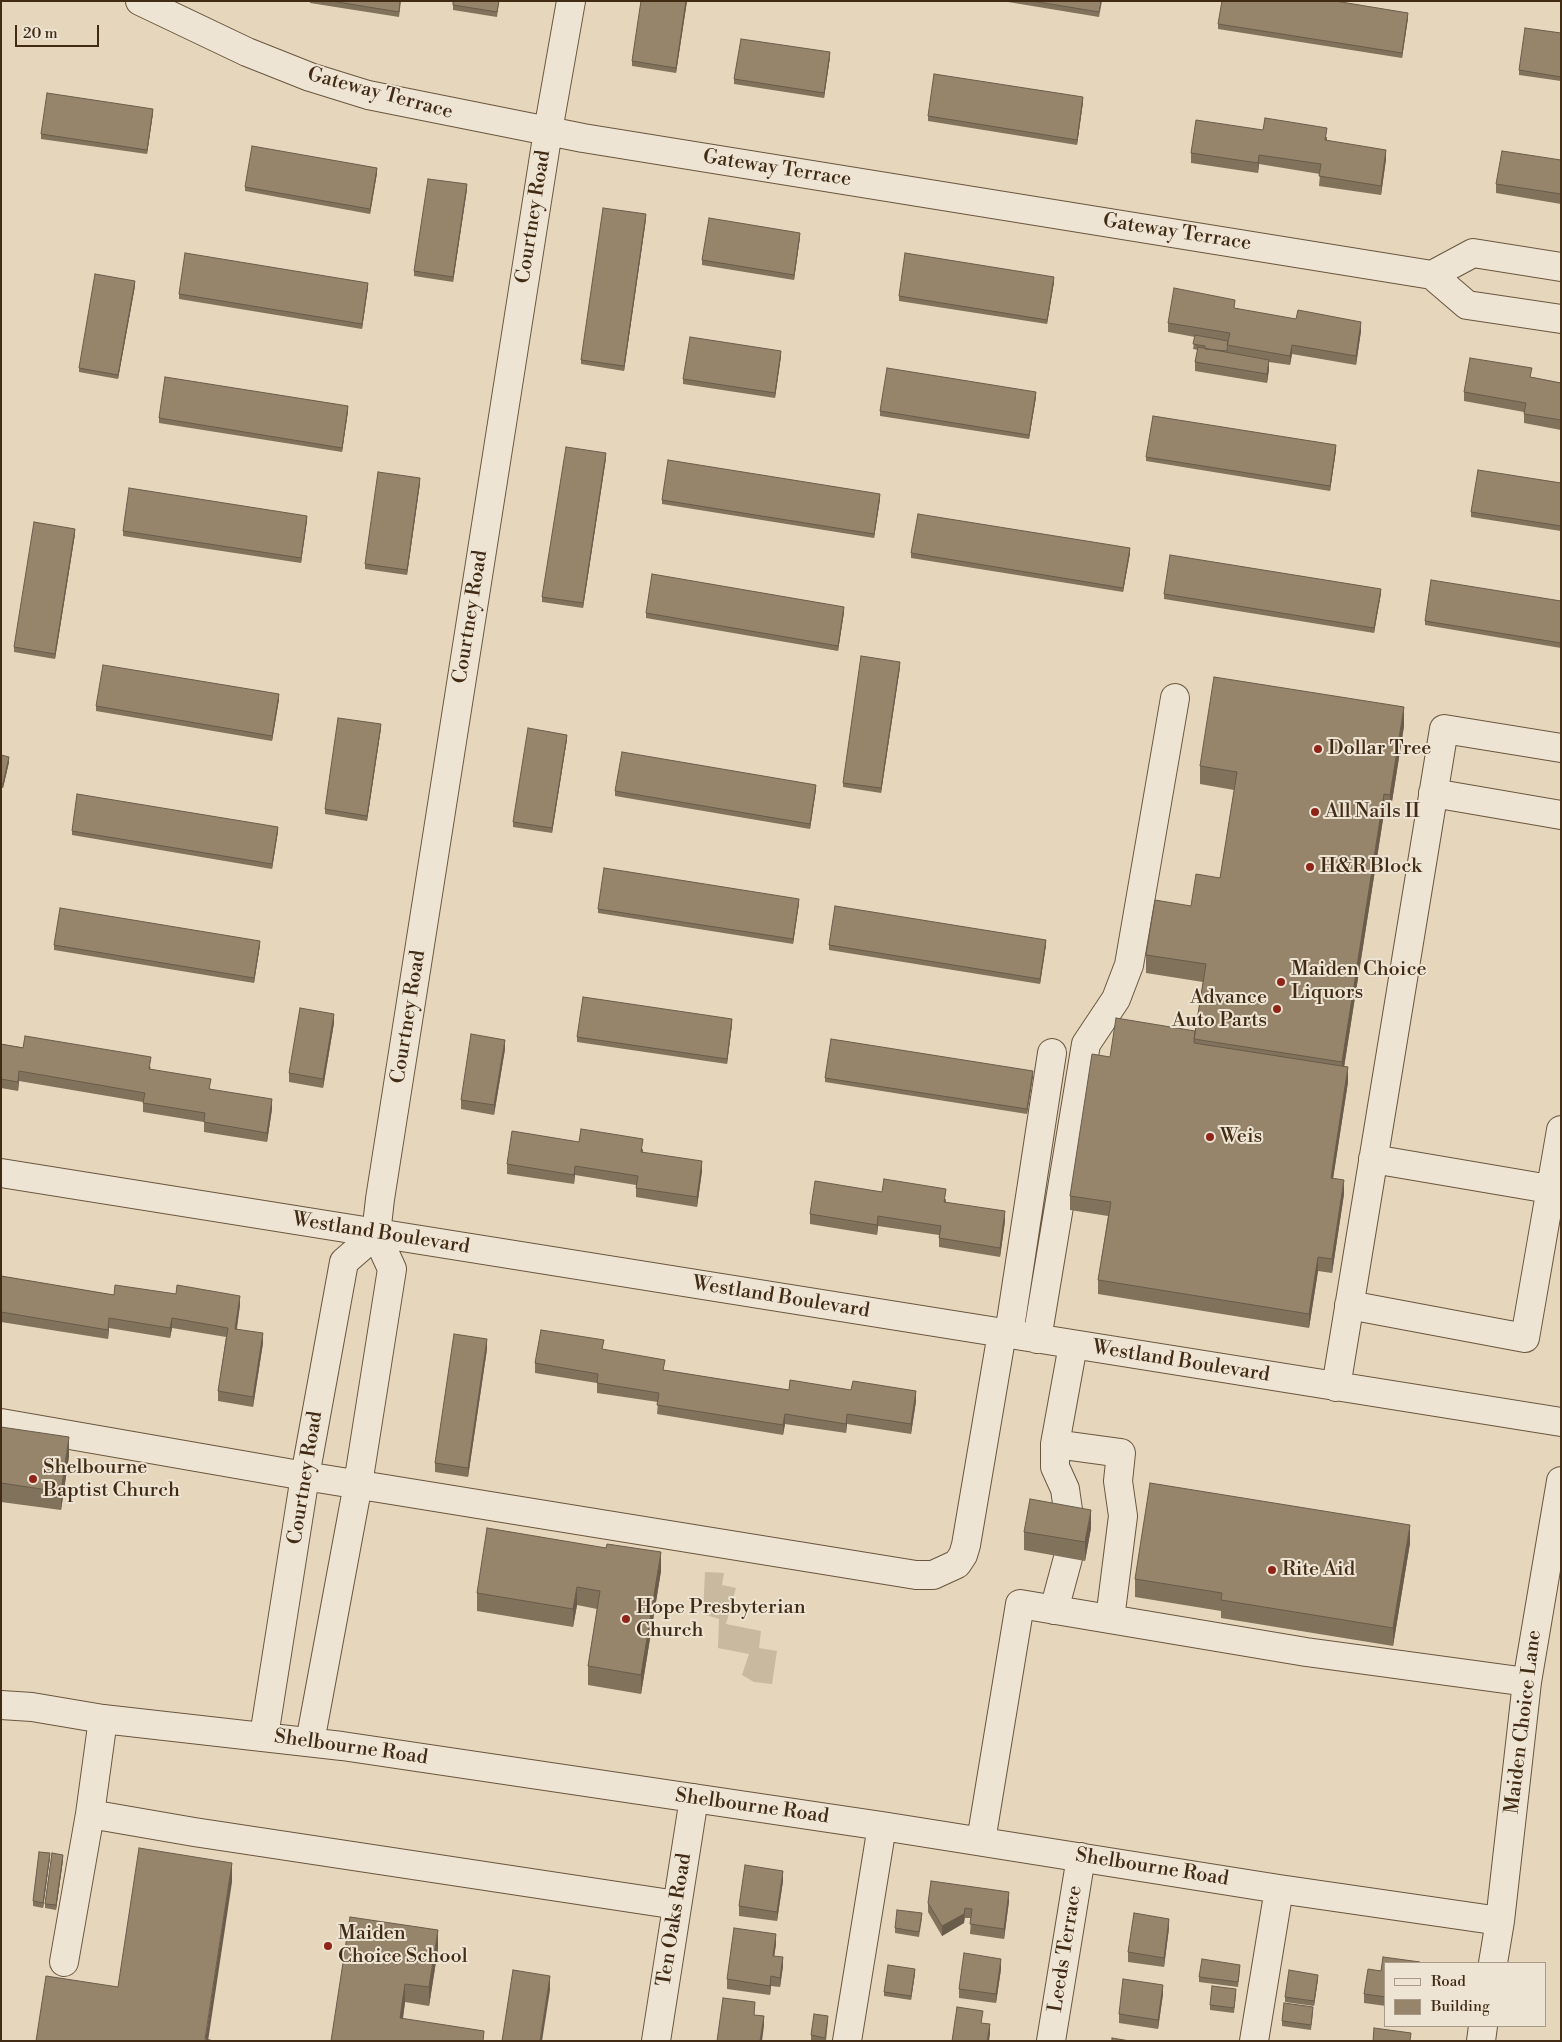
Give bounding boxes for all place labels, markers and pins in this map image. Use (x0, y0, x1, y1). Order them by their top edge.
place label: Dollar Tree (1328, 737, 1431, 761)
marker: Dollar Tree (1312, 743, 1324, 755)
place label: All Nails II (1325, 800, 1420, 824)
marker: All Nails II (1309, 806, 1321, 818)
place label: H&R Block (1320, 855, 1422, 879)
marker: H&R Block (1304, 861, 1316, 873)
place label: Maiden Choice Liquors (1291, 958, 1427, 1005)
marker: Maiden Choice Liquors (1275, 976, 1287, 988)
place label: Advance Auto Parts (1172, 986, 1267, 1033)
marker: Advance Auto Parts (1271, 1003, 1283, 1015)
place label: Weis (1220, 1125, 1262, 1149)
marker: Weis (1204, 1131, 1216, 1143)
place label: Shelbourne Baptist Church (43, 1456, 180, 1503)
marker: Shelbourne Baptist Church (27, 1473, 39, 1485)
place label: Rite Aid (1282, 1558, 1355, 1582)
marker: Rite Aid (1266, 1564, 1278, 1576)
place label: Hope Presbyterian Church (636, 1596, 806, 1643)
marker: Hope Presbyterian Church (620, 1613, 632, 1625)
place label: Maiden Choice School (338, 1922, 468, 1969)
marker: Maiden Choice School (322, 1940, 334, 1952)

